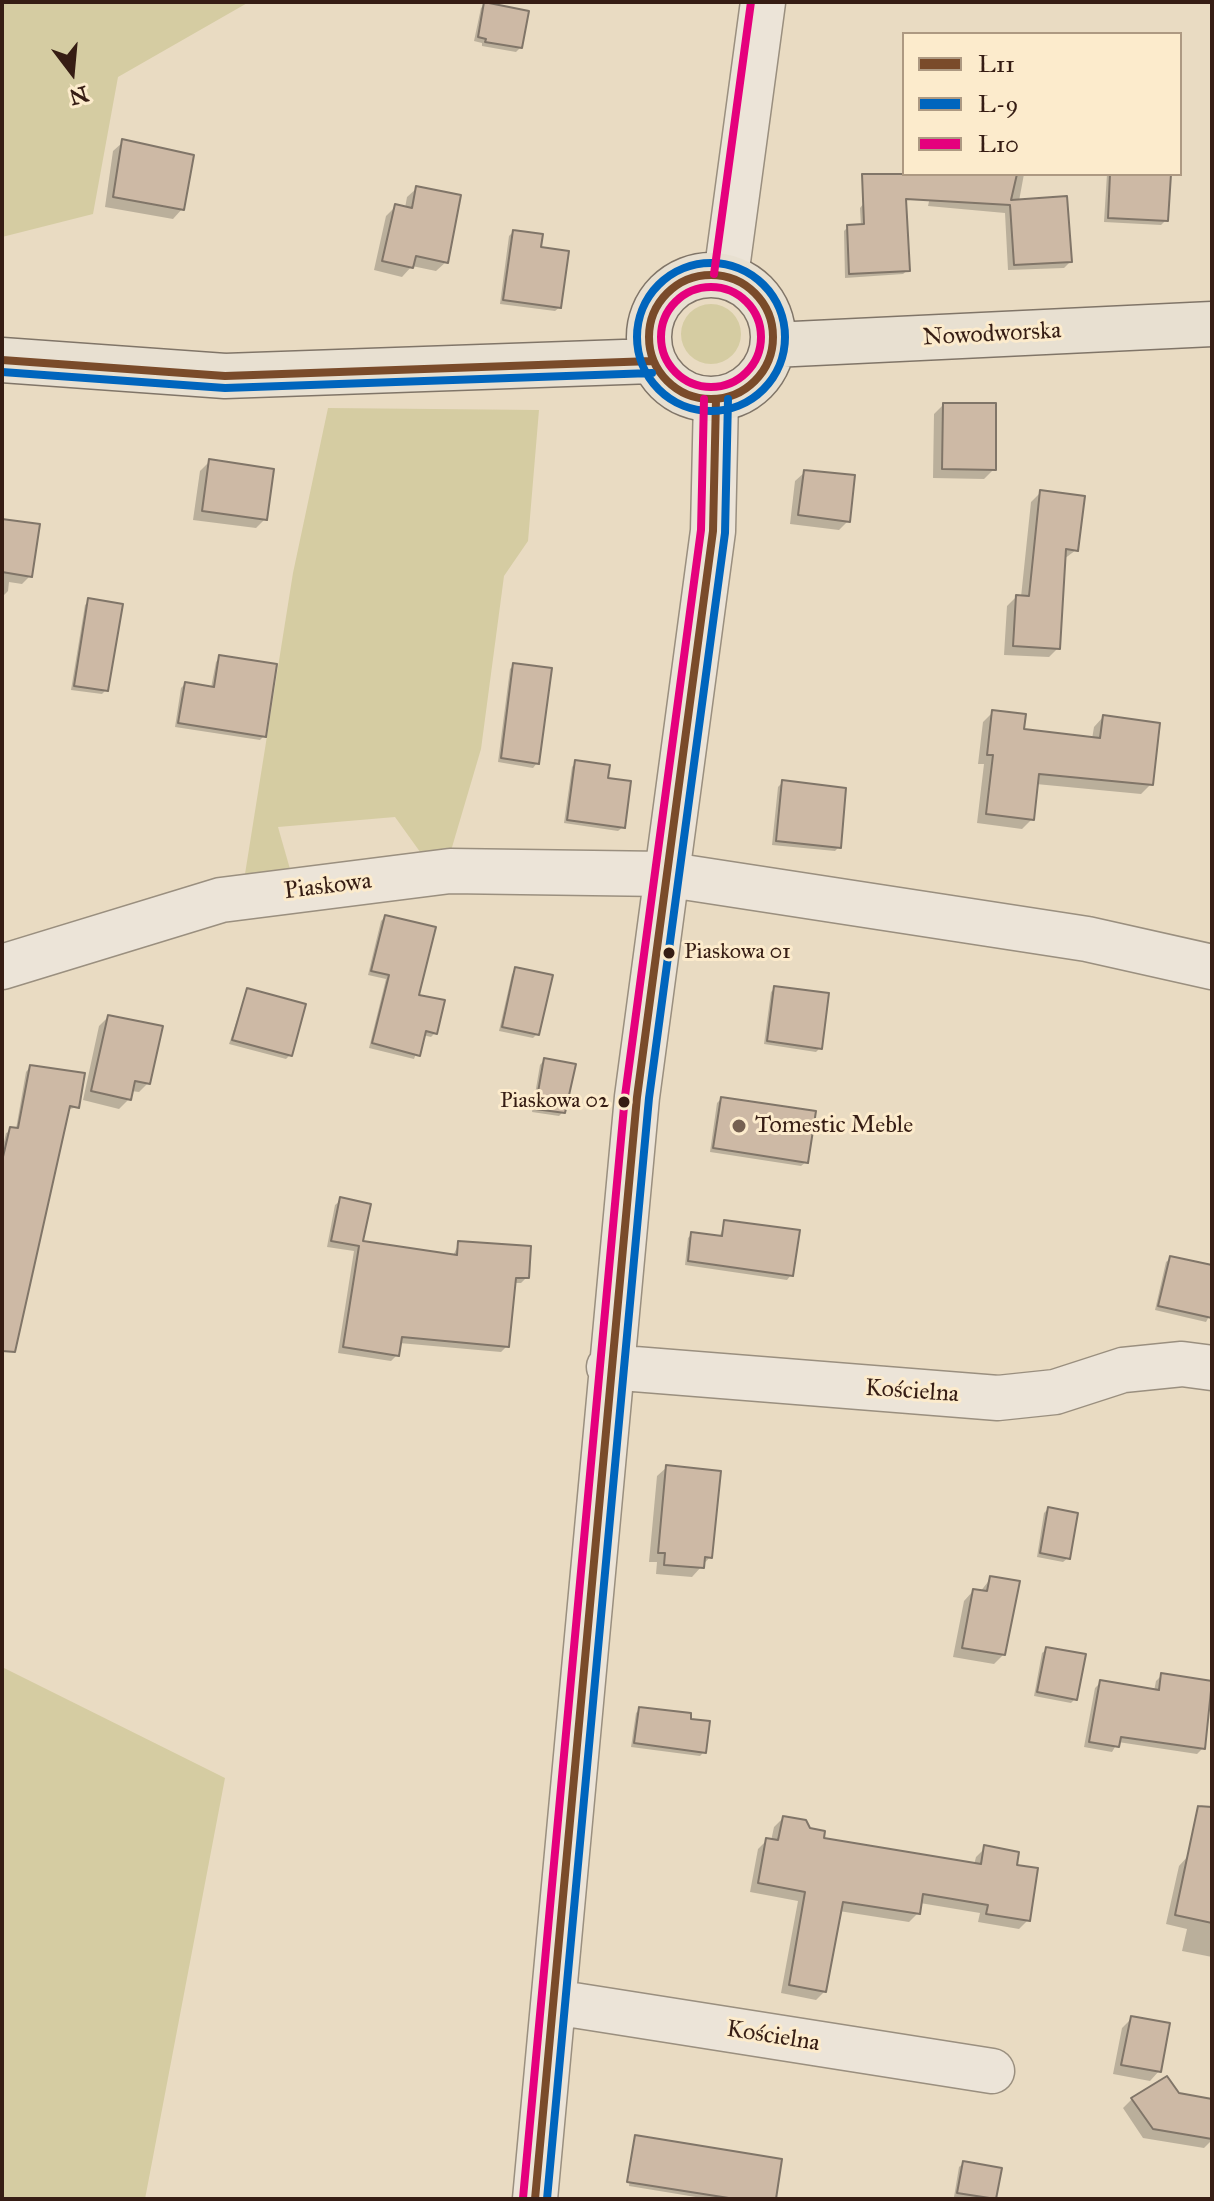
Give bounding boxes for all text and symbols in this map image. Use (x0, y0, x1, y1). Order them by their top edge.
north arrow (32, 32, 112, 112)
legend (902, 32, 1182, 176)
text: L11 (978, 49, 1015, 79)
text: N (66, 80, 91, 111)
text: L-9 (978, 89, 1018, 119)
text: L10 (978, 129, 1019, 159)
street label: Nowodworska (922, 317, 1062, 353)
street label: Piaskowa (283, 867, 373, 907)
place label: Piaskowa 01 (684, 940, 791, 966)
marker: Piaskowa 01 (661, 945, 677, 961)
place label: Piaskowa 02 (500, 1089, 609, 1115)
marker: Piaskowa 02 (616, 1094, 632, 1110)
place label: Tomestic Meble (755, 1112, 913, 1140)
marker: Tomestic Meble (730, 1117, 748, 1135)
street label: Kościelna (864, 1374, 960, 1410)
street label: Kościelna (724, 2015, 822, 2059)

